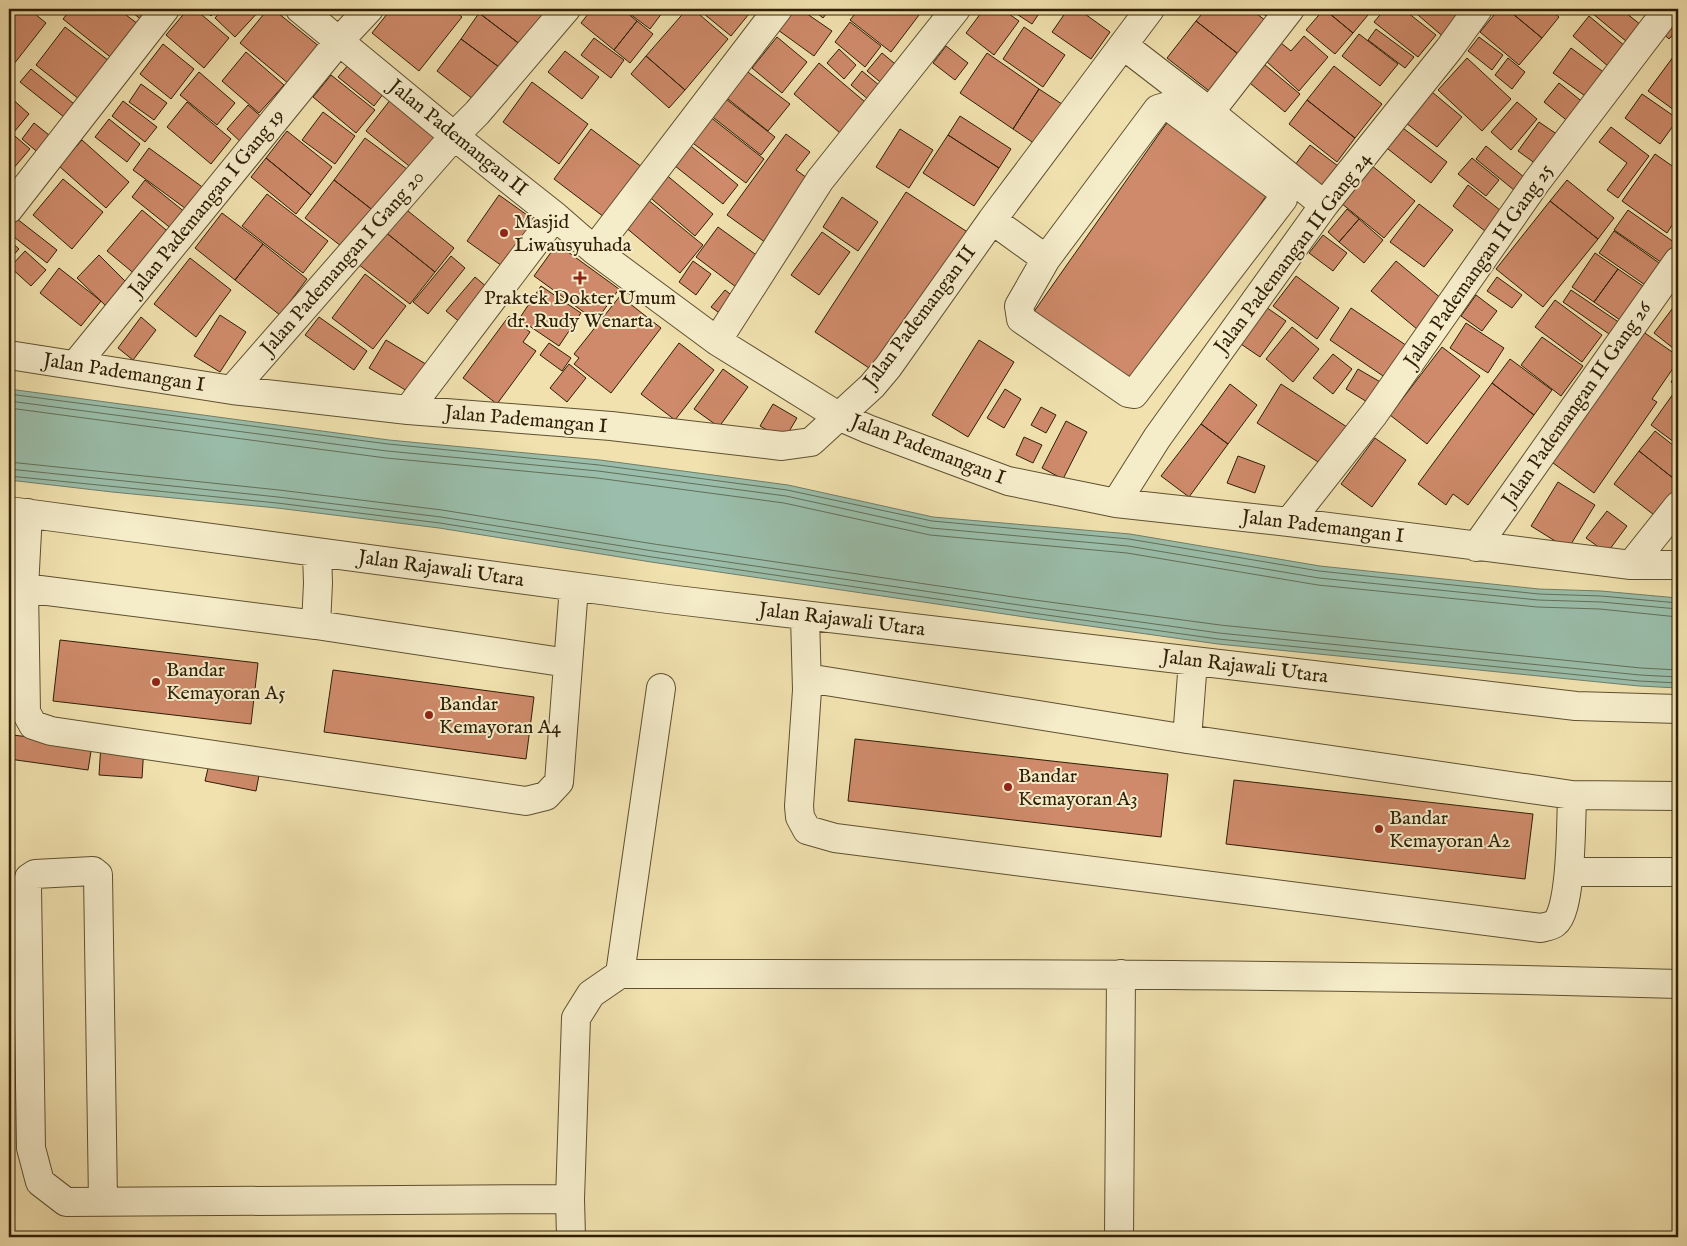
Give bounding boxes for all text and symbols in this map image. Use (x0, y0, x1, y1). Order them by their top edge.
street label: Jalan Pademangan II (382, 73, 533, 202)
street label: Jalan Pademangan I Gang 19 (122, 104, 290, 303)
street label: Jalan Pademangan II Gang 24 (1208, 147, 1377, 360)
street label: Jalan Pademangan II Gang 25 (1398, 159, 1559, 374)
street label: Jalan Pademangan I Gang 20 (254, 165, 430, 362)
place label: Masjid Liwausyuhada (514, 210, 632, 258)
marker: Masjid Liwausyuhada (498, 227, 510, 239)
street label: Jalan Pademangan II (857, 241, 982, 395)
marker: Praktek Dokter Umum dr. Rudy Wenarta (574, 272, 586, 284)
place label: Praktek Dokter Umum dr. Rudy Wenarta (484, 286, 676, 334)
street label: Jalan Pademangan II Gang 26 (1496, 296, 1658, 513)
street label: Jalan Pademangan I (39, 348, 207, 398)
street label: Jalan Pademangan I (442, 400, 609, 440)
street label: Jalan Pademangan I (845, 408, 1009, 491)
street label: Jalan Pademangan I (1238, 504, 1406, 549)
street label: Jalan Rajawali Utara (354, 545, 526, 593)
street label: Jalan Rajawali Utara (756, 597, 927, 643)
street label: Jalan Rajawali Utara (1159, 644, 1330, 690)
place label: Bandar Kemayoran A5 (166, 658, 285, 706)
marker: Bandar Kemayoran A5 (150, 676, 162, 688)
place label: Bandar Kemayoran A4 (439, 692, 561, 740)
marker: Bandar Kemayoran A4 (423, 709, 435, 721)
place label: Bandar Kemayoran A3 (1018, 764, 1138, 812)
marker: Bandar Kemayoran A3 (1002, 781, 1014, 793)
place label: Bandar Kemayoran A2 (1389, 806, 1511, 854)
marker: Bandar Kemayoran A2 (1373, 823, 1385, 835)

